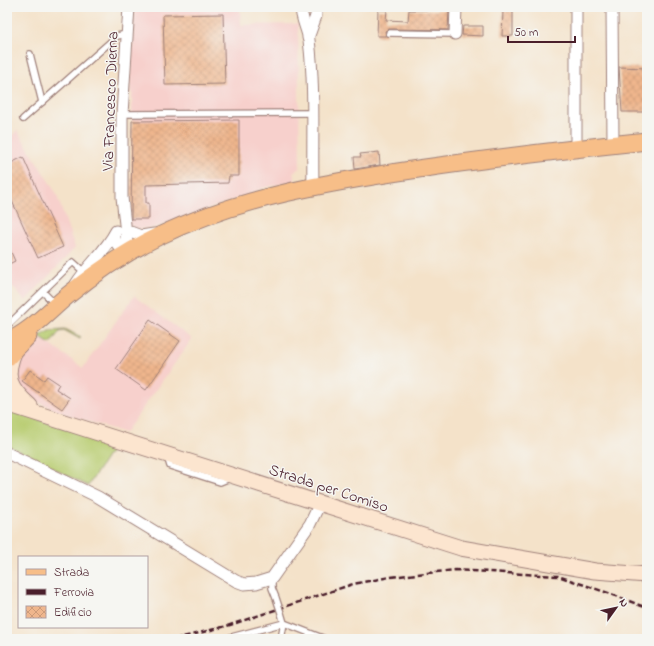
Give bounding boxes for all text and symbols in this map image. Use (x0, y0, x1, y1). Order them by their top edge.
scale bar (508, 18, 575, 44)
text: 50 m (514, 24, 538, 42)
street label: Via Francesco Dierna (97, 31, 125, 172)
street label: Strada per Comiso (265, 458, 391, 520)
legend (18, 556, 148, 628)
text: Strada (54, 564, 89, 582)
text: Ferrovia (53, 584, 94, 602)
north arrow (596, 588, 636, 628)
text: N (615, 596, 632, 611)
text: Edificio (54, 604, 92, 622)

